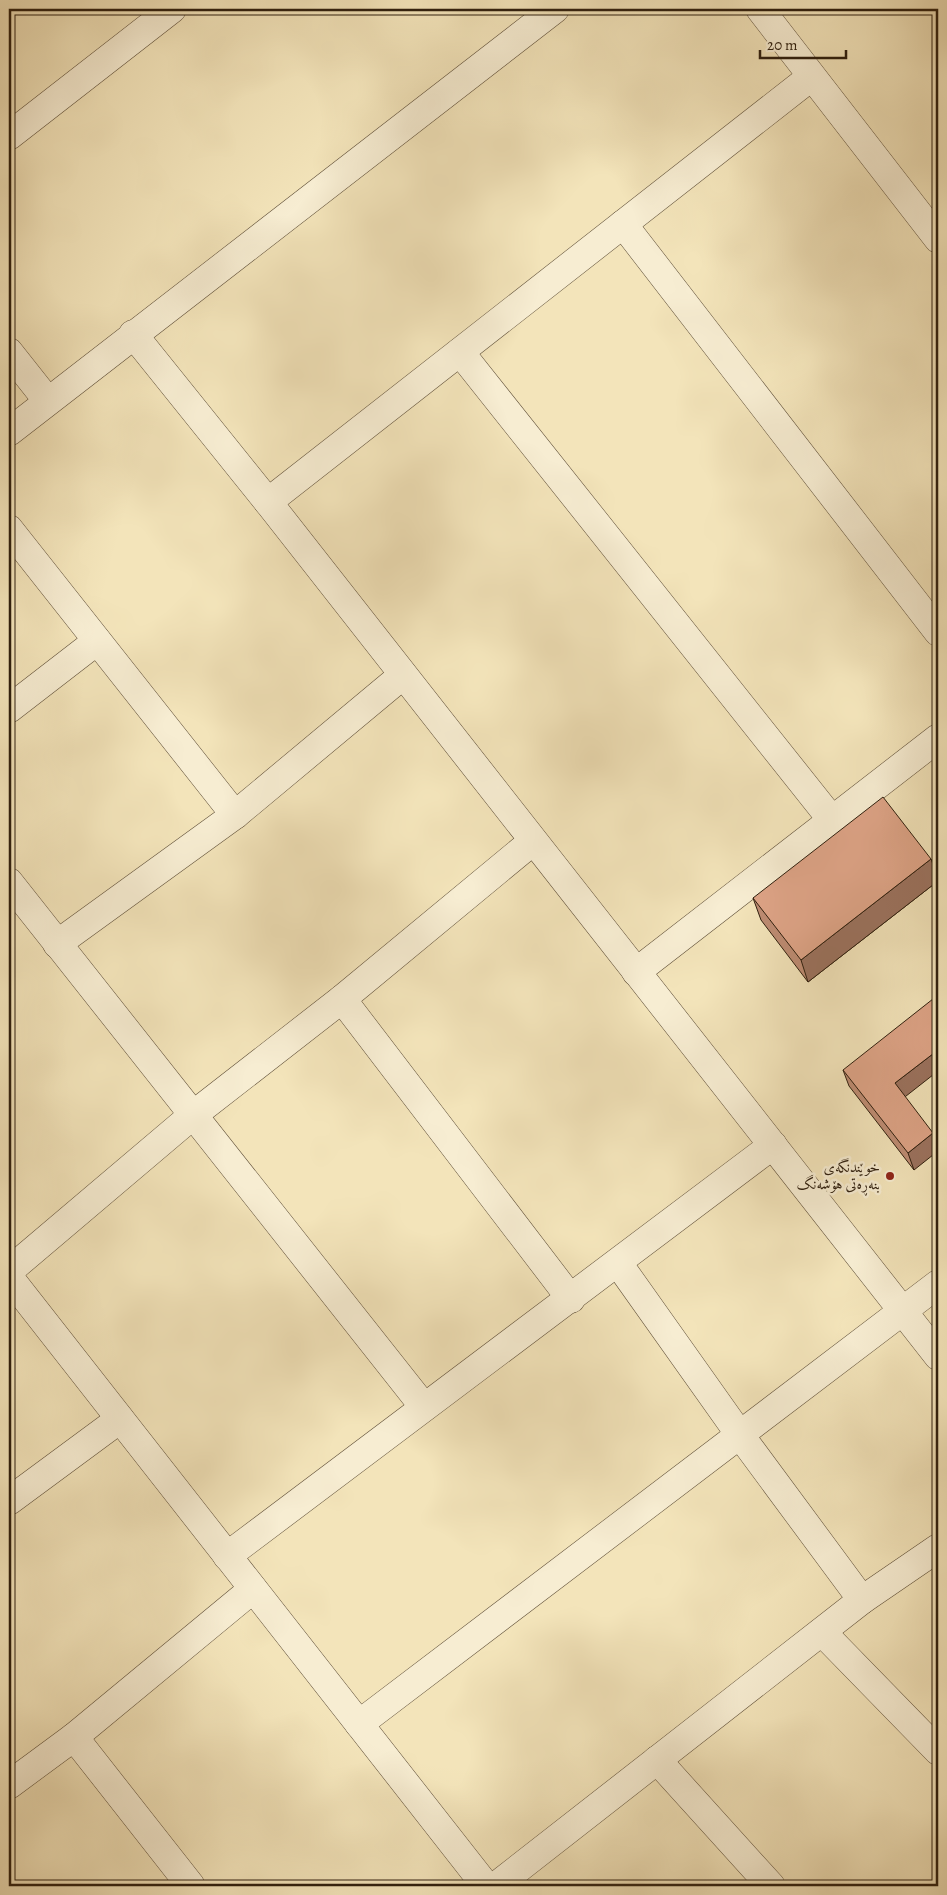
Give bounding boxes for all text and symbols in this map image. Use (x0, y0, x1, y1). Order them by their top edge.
scale bar (760, 28, 846, 60)
text: 20 m (767, 35, 798, 55)
place label: خوێندنگەی بنەڕەتی هۆشەنگ (797, 1157, 880, 1196)
marker: خوێندنگەی بنەڕەتی هۆشەنگ (884, 1170, 896, 1182)

